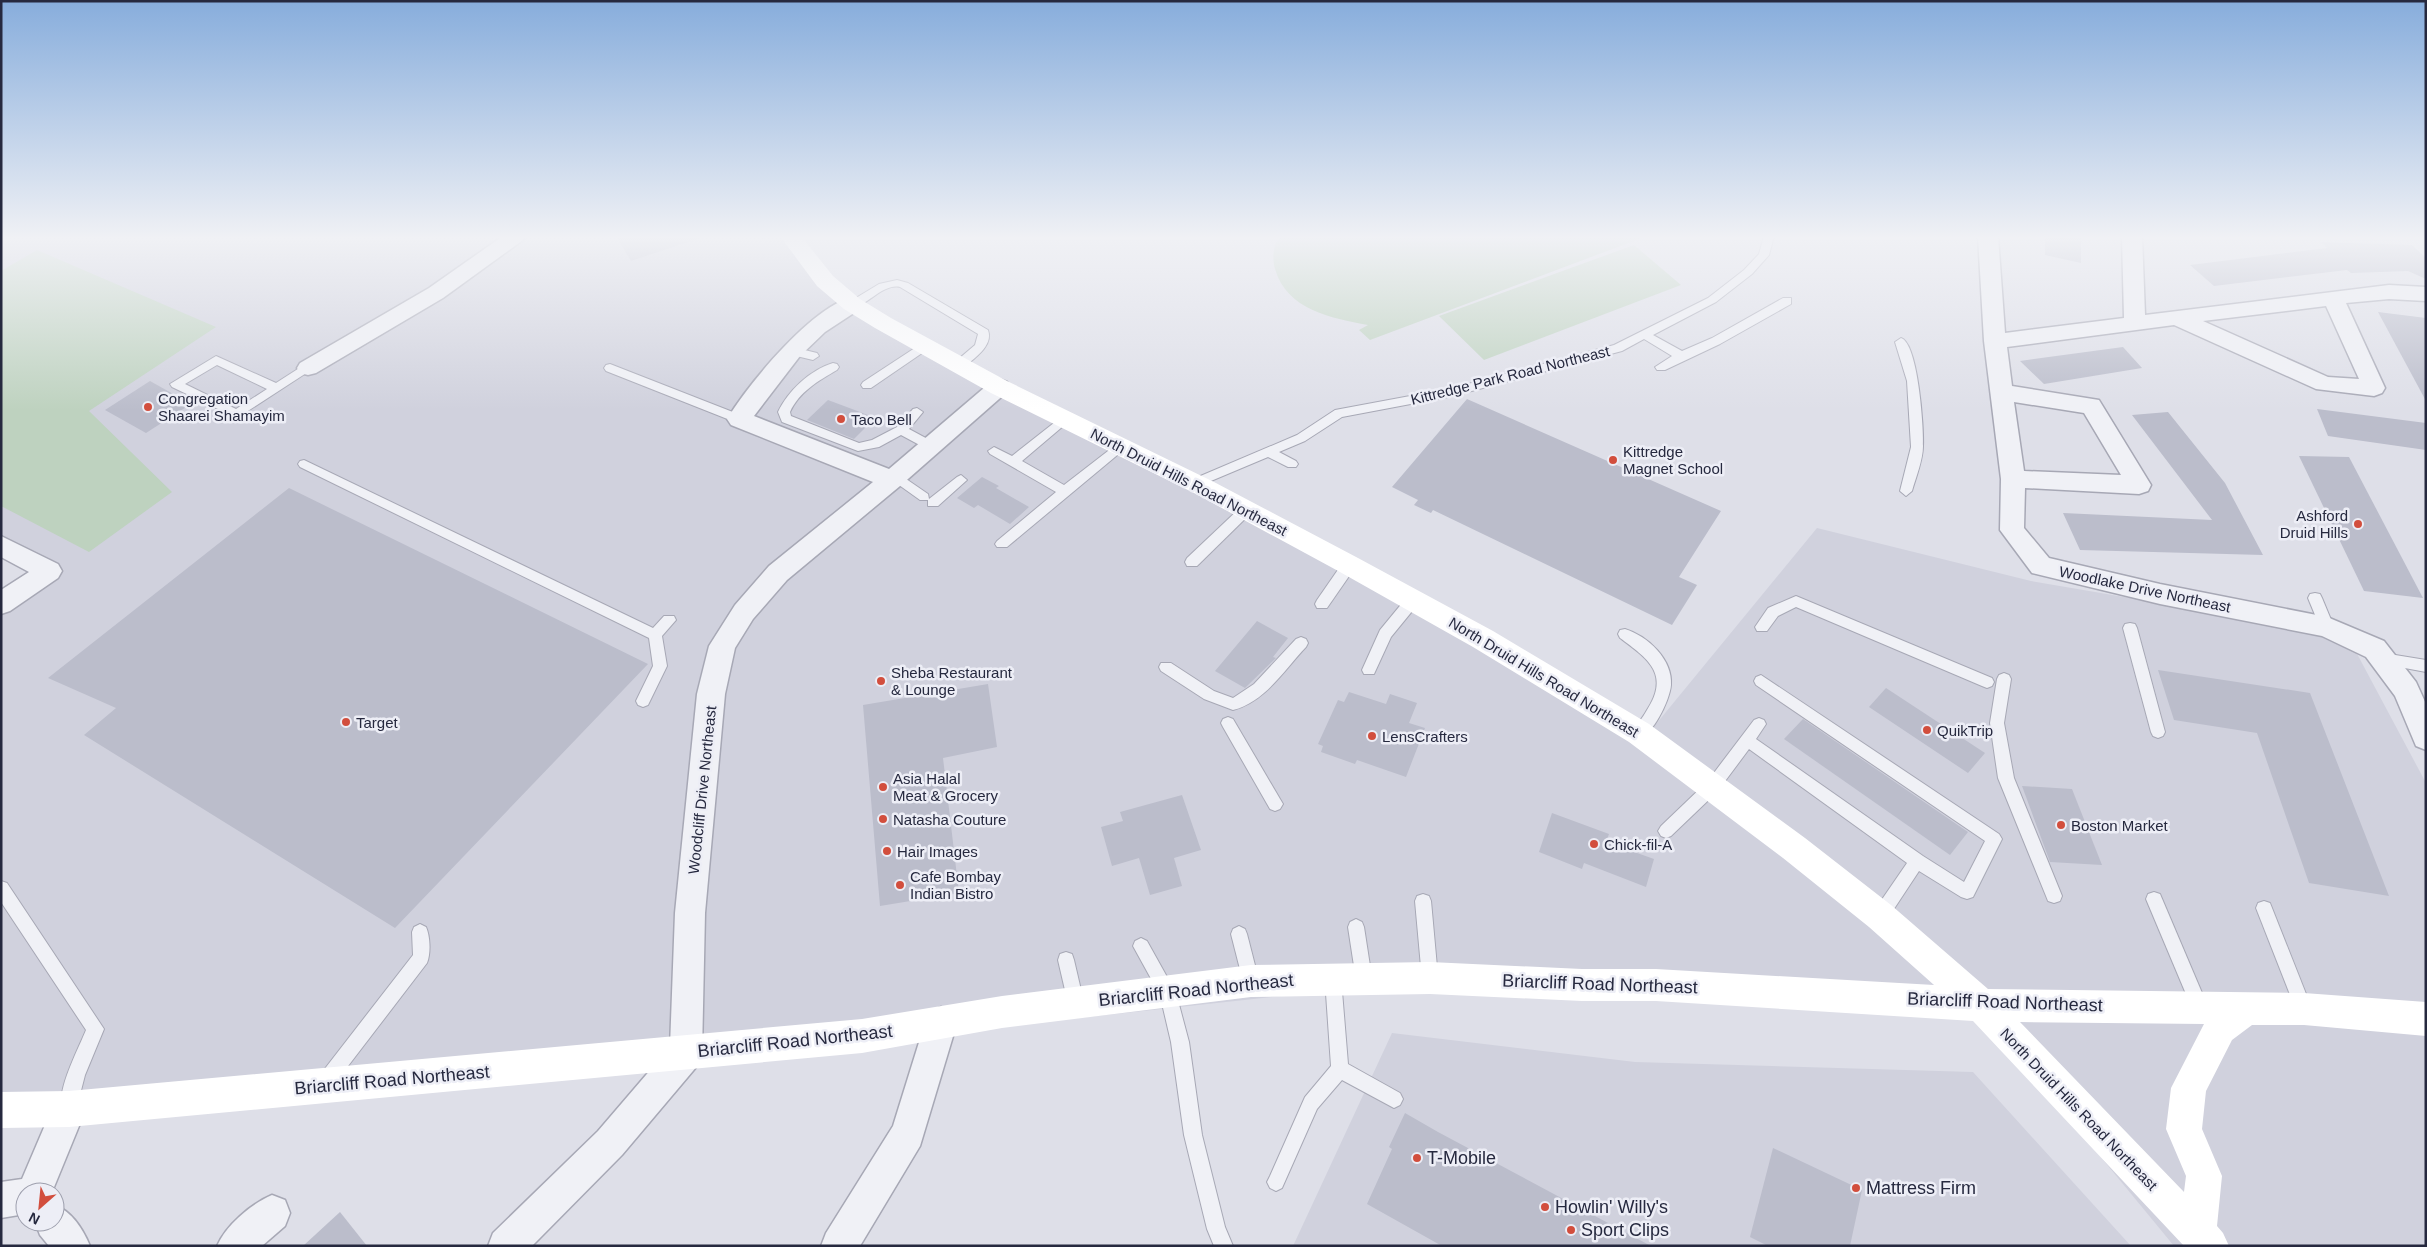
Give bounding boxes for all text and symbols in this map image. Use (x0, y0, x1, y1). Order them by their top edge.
street label: Kittredge Park Road Northeast (1409, 342, 1612, 408)
place label: Congregation Shaarei Shamayim (158, 390, 285, 424)
marker: Congregation Shaarei Shamayim (142, 401, 154, 413)
place label: Taco Bell (851, 411, 912, 428)
marker: Taco Bell (835, 413, 847, 425)
street label: North Druid Hills Road Northeast (1088, 425, 1291, 540)
place label: Kittredge Magnet School (1623, 443, 1723, 477)
marker: Kittredge Magnet School (1607, 454, 1619, 466)
place label: Ashford Druid Hills (2280, 507, 2348, 541)
marker: Ashford Druid Hills (2352, 518, 2364, 530)
street label: Woodlake Drive Northeast (2058, 563, 2233, 616)
street label: North Druid Hills Road Northeast (1446, 613, 1643, 741)
place label: Sheba Restaurant & Lounge (891, 664, 1013, 698)
marker: Sheba Restaurant & Lounge (875, 675, 887, 687)
street label: Woodcliff Drive Northeast (685, 704, 719, 875)
place label: Target (356, 714, 399, 731)
marker: Target (340, 716, 352, 728)
place label: QuikTrip (1937, 722, 1993, 739)
marker: QuikTrip (1921, 724, 1933, 736)
place label: LensCrafters (1382, 728, 1468, 745)
marker: LensCrafters (1366, 730, 1378, 742)
place label: Asia Halal Meat & Grocery (893, 770, 999, 804)
marker: Asia Halal Meat & Grocery (877, 781, 889, 793)
place label: Natasha Couture (893, 811, 1006, 828)
marker: Natasha Couture (877, 813, 889, 825)
place label: Boston Market (2071, 817, 2169, 834)
marker: Boston Market (2055, 819, 2067, 831)
place label: Chick-fil-A (1604, 836, 1672, 853)
marker: Chick-fil-A (1588, 838, 1600, 850)
place label: Hair Images (897, 843, 978, 860)
marker: Hair Images (881, 845, 893, 857)
place label: Cafe Bombay Indian Bistro (910, 868, 1001, 902)
marker: Cafe Bombay Indian Bistro (894, 879, 906, 891)
street label: Briarcliff Road Northeast (1098, 970, 1294, 1010)
street label: Briarcliff Road Northeast (1502, 971, 1698, 997)
street label: Briarcliff Road Northeast (1907, 989, 2103, 1015)
street label: Briarcliff Road Northeast (697, 1021, 893, 1061)
street label: North Druid Hills Road Northeast (1997, 1025, 2162, 1194)
street label: Briarcliff Road Northeast (294, 1062, 490, 1098)
place label: T-Mobile (1427, 1148, 1496, 1168)
marker: T-Mobile (1411, 1152, 1423, 1164)
place label: Mattress Firm (1866, 1178, 1976, 1198)
north arrow (15, 1182, 65, 1232)
marker: Mattress Firm (1850, 1182, 1862, 1194)
place label: Howlin' Willy's (1555, 1197, 1668, 1217)
marker: Howlin' Willy's (1539, 1201, 1551, 1213)
text: N (26, 1209, 42, 1228)
place label: Sport Clips (1581, 1220, 1669, 1240)
marker: Sport Clips (1565, 1224, 1577, 1236)

